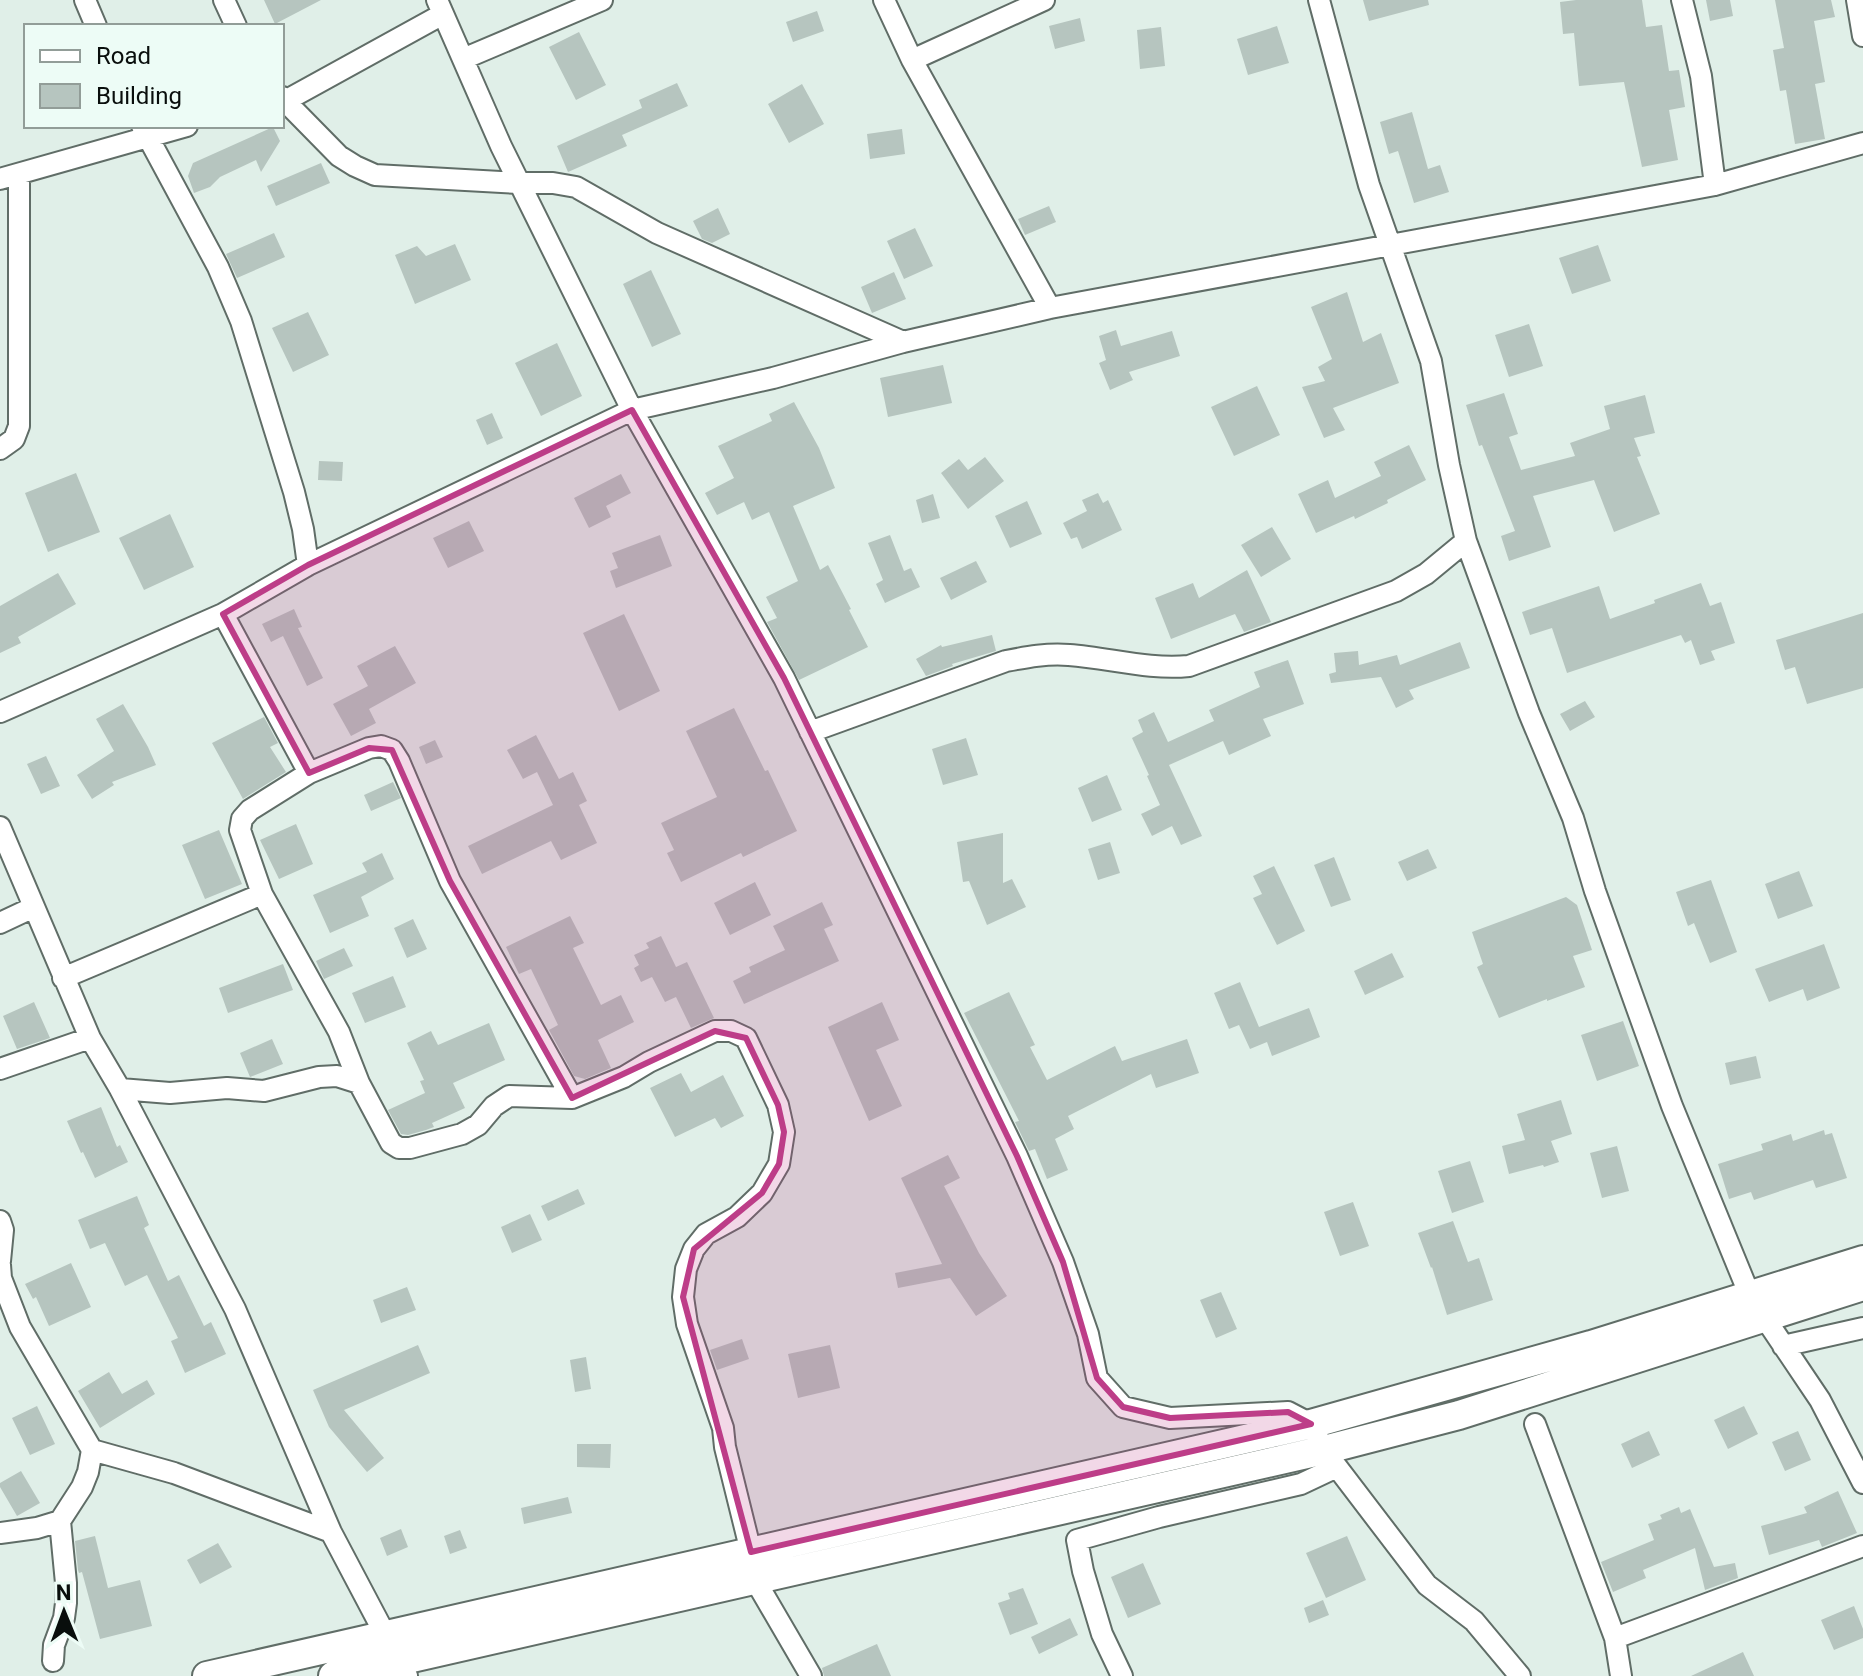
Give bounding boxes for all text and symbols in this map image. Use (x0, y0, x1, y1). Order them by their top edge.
legend (24, 24, 284, 128)
text: Road (96, 42, 151, 70)
text: Building (96, 82, 182, 110)
north arrow (24, 1572, 104, 1652)
text: N (56, 1580, 72, 1605)

